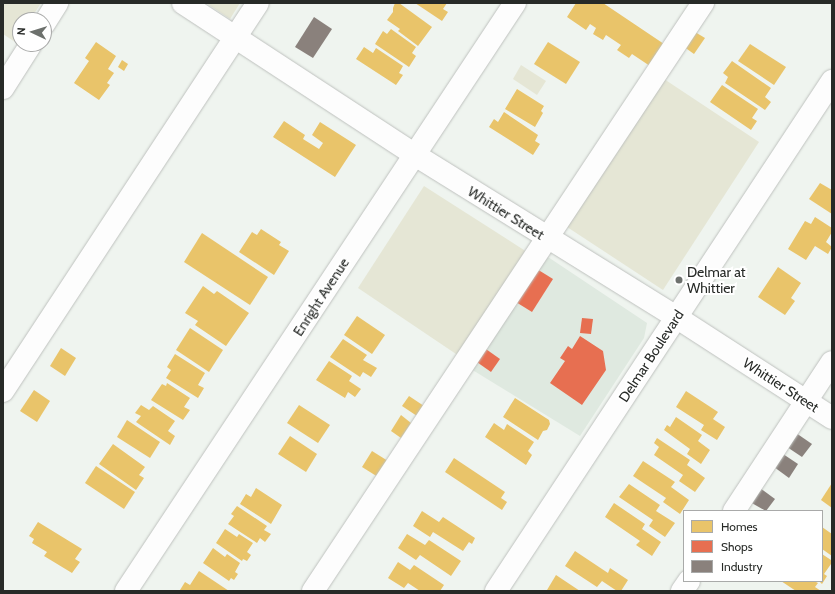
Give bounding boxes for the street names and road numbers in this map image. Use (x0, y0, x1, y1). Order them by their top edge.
street label: Whittier Street (465, 183, 547, 243)
street label: Enright Avenue (290, 255, 352, 339)
street label: Delmar Boulevard (615, 307, 687, 405)
street label: Whittier Street (740, 354, 822, 416)

